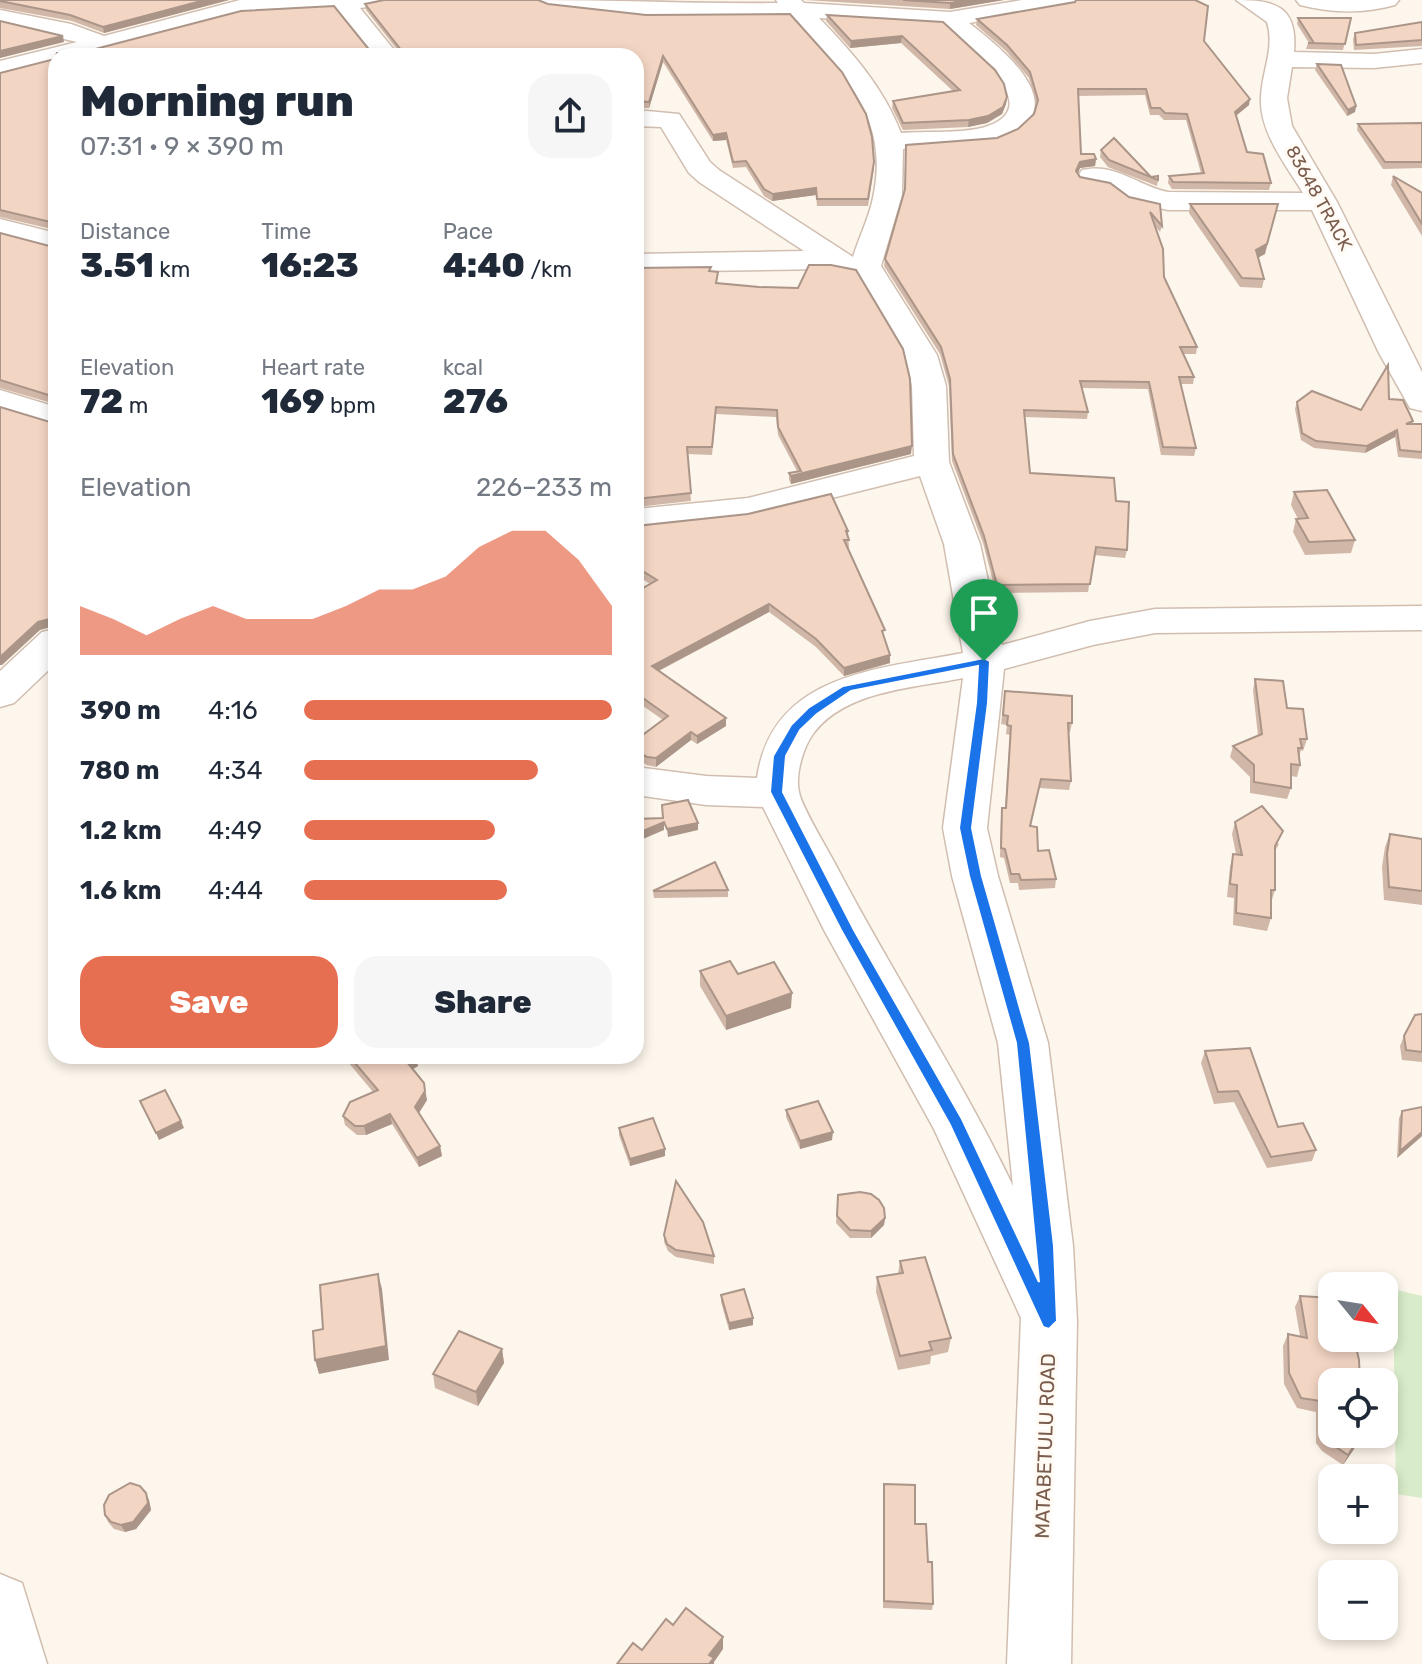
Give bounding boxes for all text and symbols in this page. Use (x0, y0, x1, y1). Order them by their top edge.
button: share (528, 74, 612, 158)
text: Morning run (80, 75, 354, 127)
text: 07:31 · 9 × 390 m (80, 131, 284, 162)
street label: 83648 TRACK (1281, 142, 1357, 254)
text: Distance (80, 218, 170, 245)
text: Time (261, 218, 311, 245)
text: Pace (443, 218, 493, 245)
text: 3.51 (80, 245, 154, 286)
text: 16:23 (261, 245, 359, 286)
text: 4:40 (443, 245, 525, 286)
text: km (154, 256, 190, 283)
text: /km (525, 256, 572, 283)
text: Elevation (80, 354, 174, 381)
text: Heart rate (261, 354, 365, 381)
text: kcal (443, 354, 483, 381)
text: 72 (80, 381, 123, 422)
text: 169 (261, 381, 325, 422)
text: 276 (443, 381, 508, 422)
text: m (123, 392, 148, 419)
text: bpm (325, 392, 376, 419)
text: Elevation (80, 472, 191, 503)
text: 226–233 m (476, 472, 612, 503)
pin (950, 579, 1018, 661)
icon: arrive (962, 591, 1006, 635)
text: 390 m (80, 695, 161, 726)
text: 4:16 (208, 695, 258, 726)
text: 780 m (80, 755, 160, 786)
text: 4:34 (208, 755, 263, 786)
text: 1.2 km (80, 815, 162, 846)
text: 4:49 (208, 815, 262, 846)
text: 1.6 km (80, 875, 162, 906)
text: 4:44 (208, 875, 263, 906)
button: Save (80, 956, 338, 1048)
button: Share (354, 956, 612, 1048)
north arrow (1318, 1272, 1398, 1352)
map controls (1318, 1272, 1398, 1640)
street label: MATABETULU ROAD (1030, 1353, 1060, 1539)
button: locate (1318, 1368, 1398, 1448)
button: + (1318, 1464, 1398, 1544)
button: − (1318, 1560, 1398, 1640)

